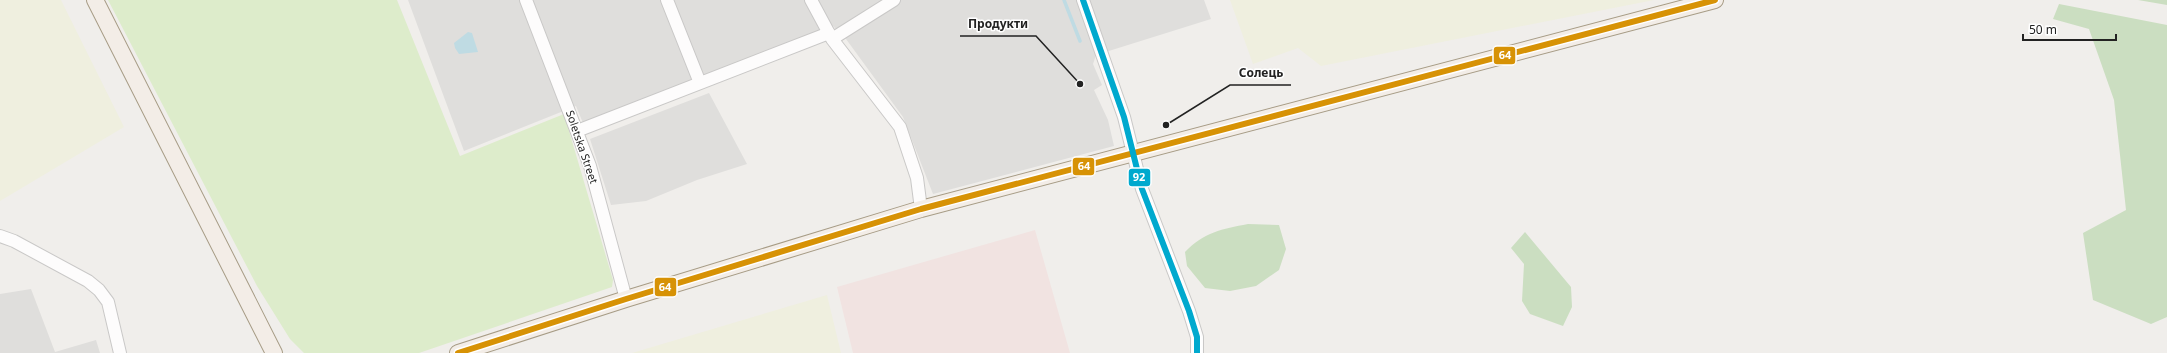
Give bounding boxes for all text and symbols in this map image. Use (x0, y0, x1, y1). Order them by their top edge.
callout: Продукти (960, 12, 1036, 36)
text: Продукти (968, 15, 1028, 32)
scale bar (2023, 16, 2116, 42)
text: 50 m (2029, 21, 2057, 38)
line badge: 64 (1493, 46, 1516, 65)
text: 64 (1499, 47, 1512, 62)
callout: Солець (1230, 61, 1291, 85)
text: Солець (1239, 64, 1283, 81)
street label: Soletska Street (563, 108, 602, 186)
line badge: 64 (1072, 157, 1095, 176)
text: 64 (1078, 158, 1091, 173)
line badge: 92 (1128, 168, 1151, 187)
text: 92 (1133, 169, 1145, 184)
line badge: 64 (654, 277, 677, 297)
text: 64 (659, 279, 672, 294)

